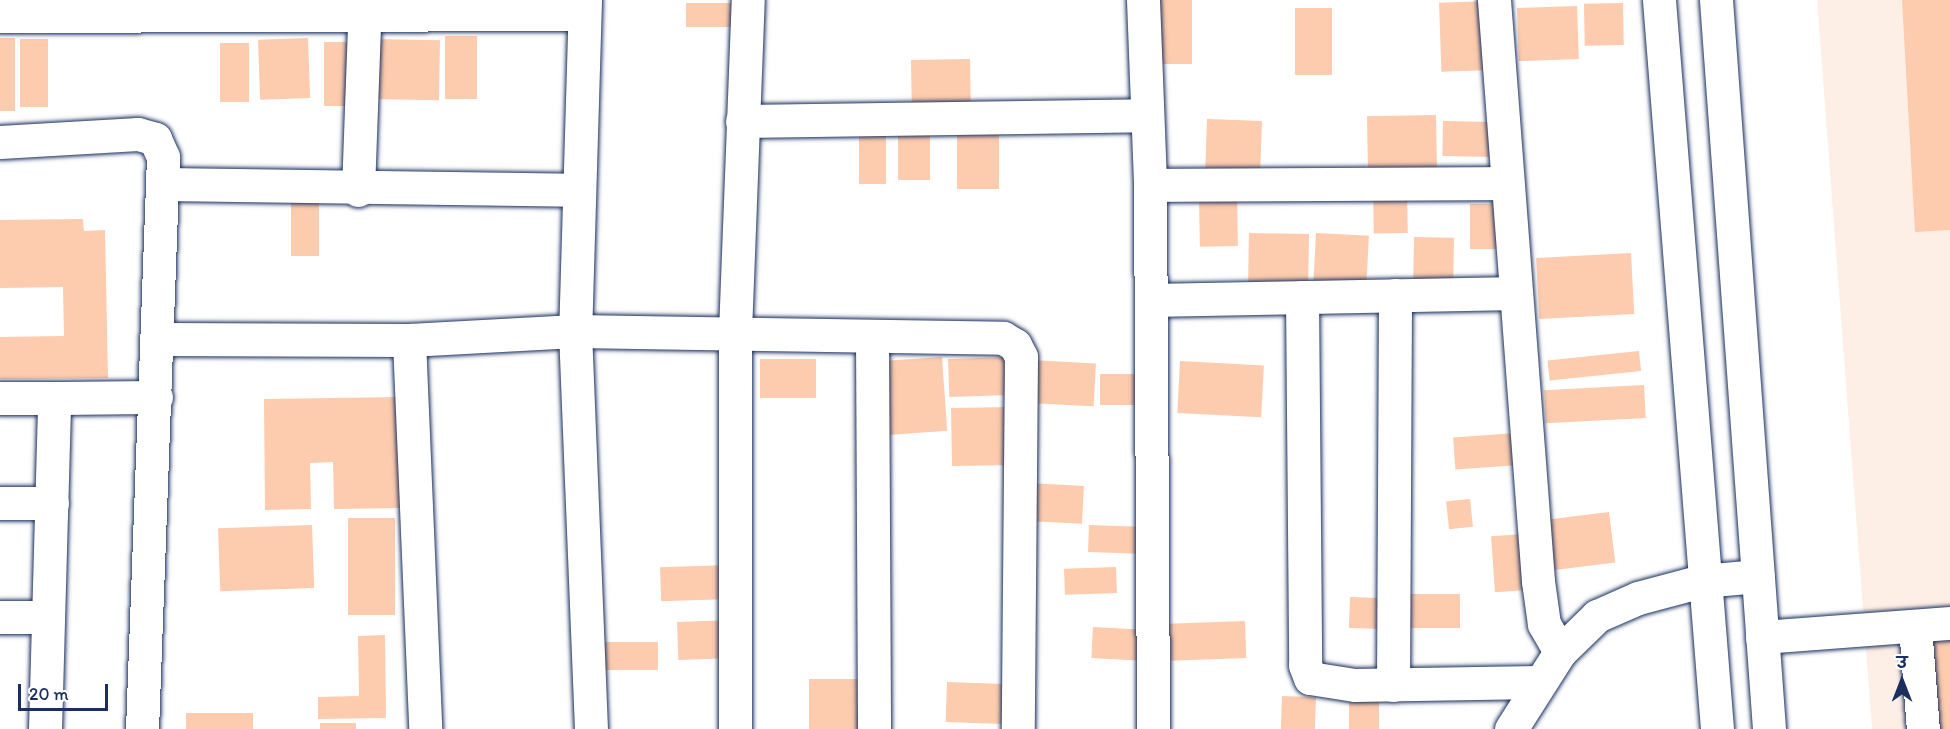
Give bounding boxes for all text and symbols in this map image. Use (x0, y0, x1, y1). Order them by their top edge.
north arrow (1872, 651, 1932, 711)
text: उ (1897, 653, 1907, 672)
scale bar (21, 672, 111, 710)
text: 20 m (29, 683, 69, 705)

